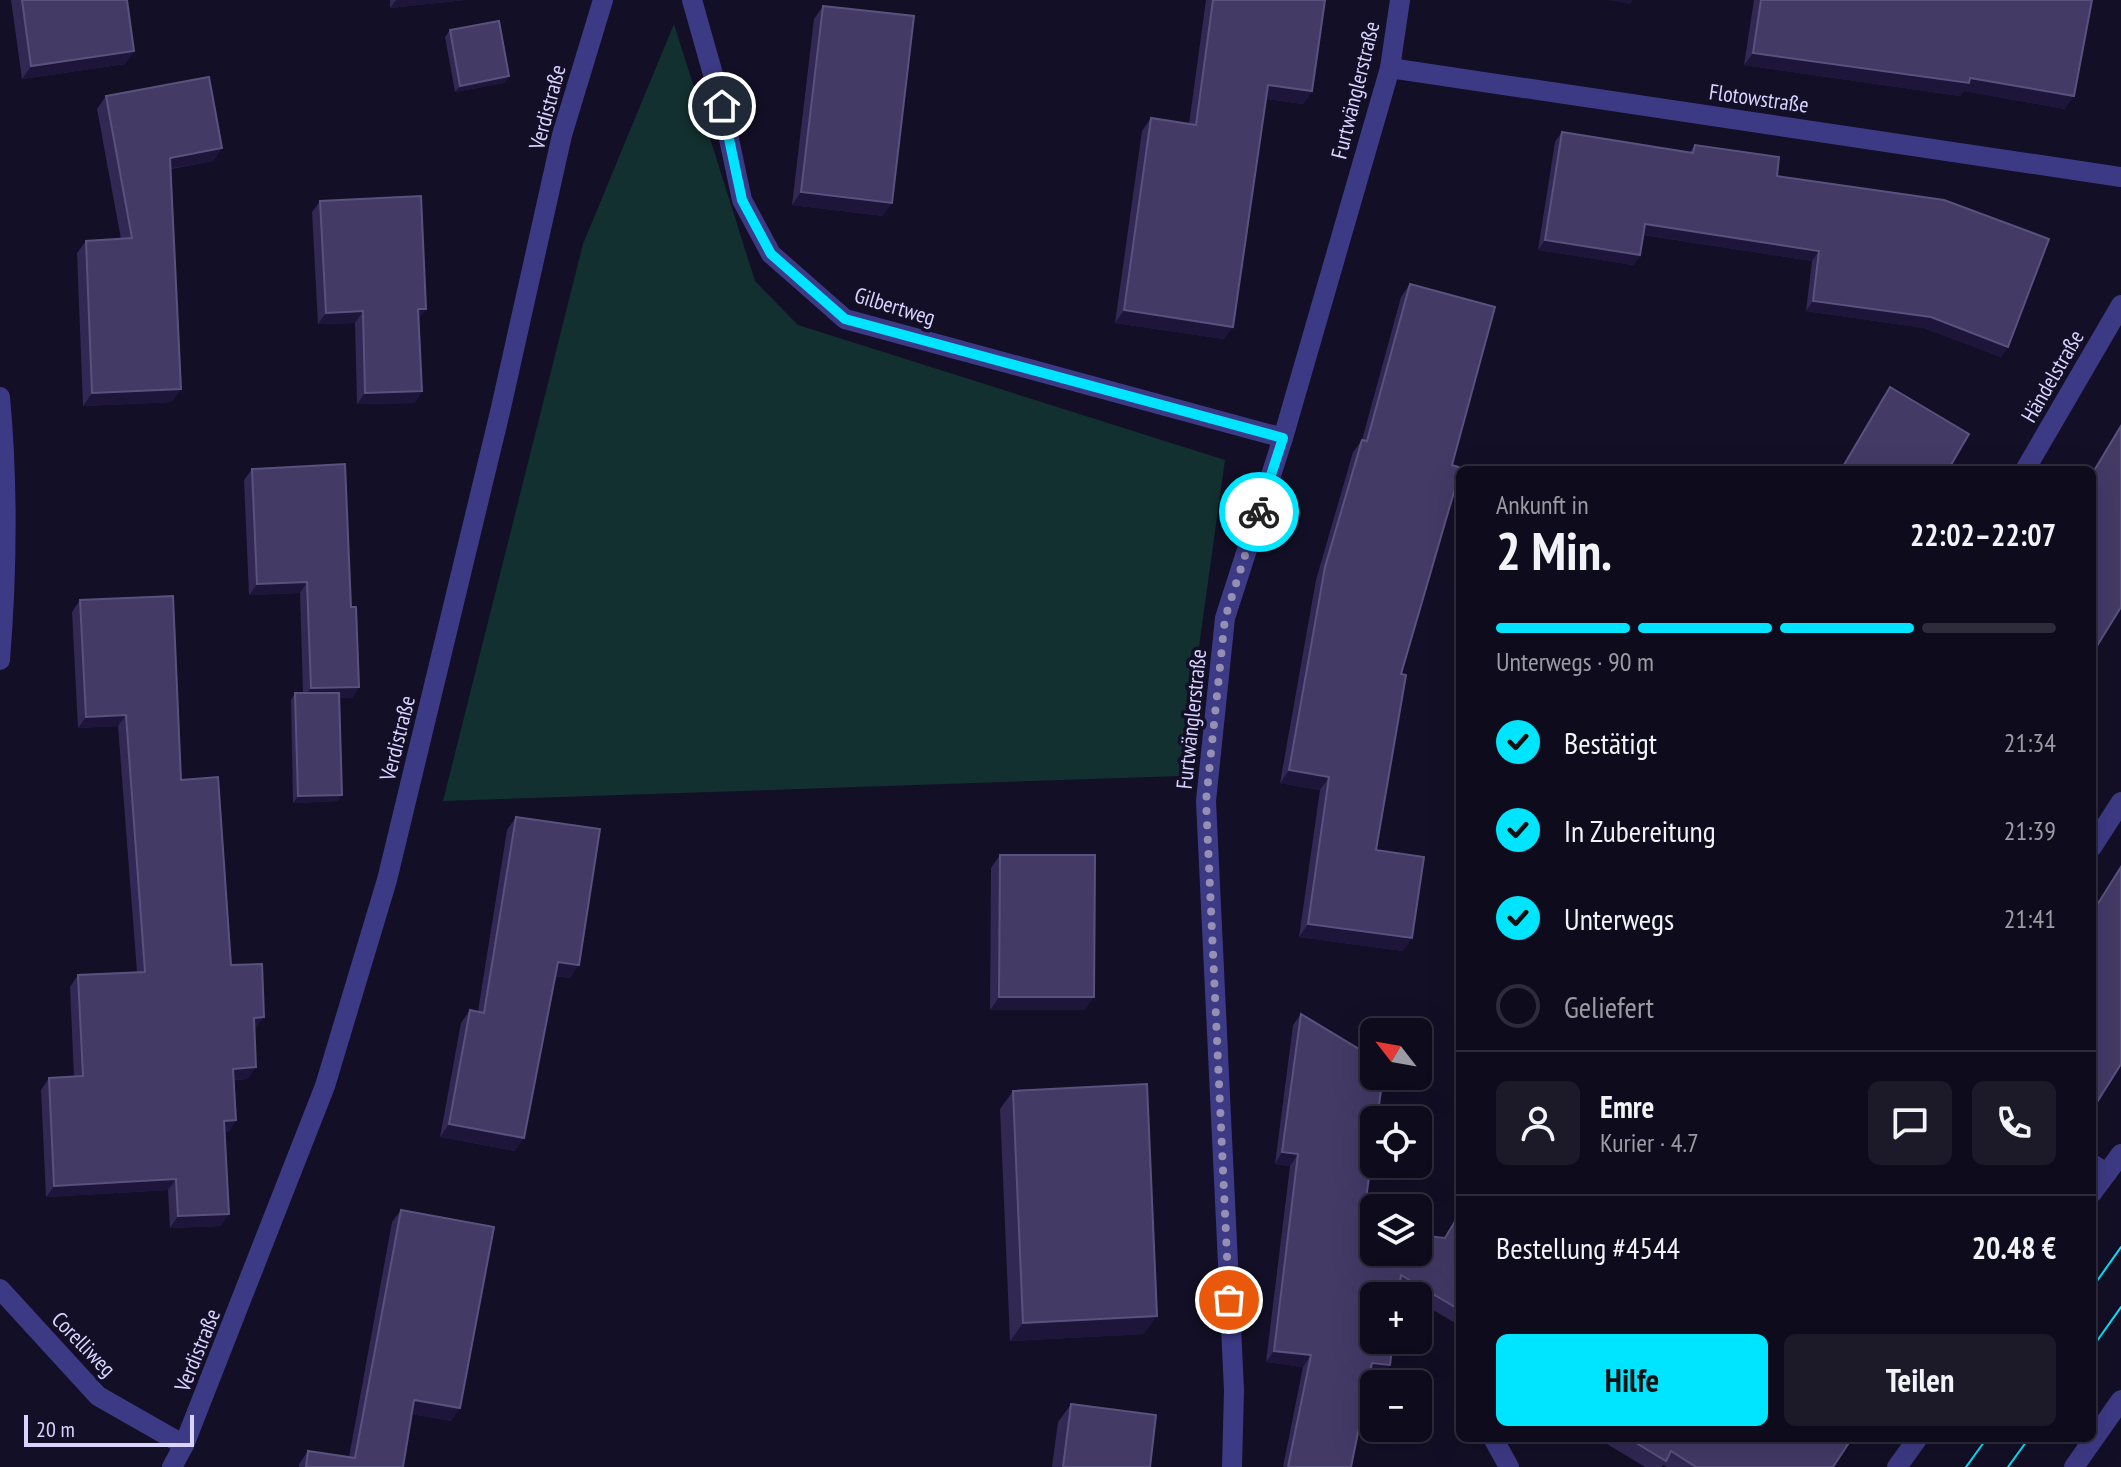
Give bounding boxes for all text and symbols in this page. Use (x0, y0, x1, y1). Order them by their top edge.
street label: Furtwänglerstraße (1324, 18, 1386, 162)
street label: Verdistraße (522, 62, 572, 153)
pin (688, 72, 756, 140)
street label: Flotowstraße (1708, 77, 1810, 119)
icon: home (700, 84, 744, 128)
street label: Gilbertweg (851, 280, 939, 332)
street label: Händelstraße (2014, 325, 2090, 427)
courier (1219, 472, 1299, 552)
text: Ankunft in (1496, 488, 1589, 521)
icon: bike (1237, 490, 1281, 534)
text: 22:02–22:07 (1910, 515, 2056, 554)
text: 2 Min. (1496, 517, 1612, 584)
text: Unterwegs · 90 m (1496, 645, 1654, 678)
street label: Furtwänglerstraße (1170, 648, 1212, 790)
street label: Verdistraße (373, 693, 421, 784)
icon: check (1496, 720, 1540, 764)
text: Bestätigt (1564, 723, 1657, 762)
text: 21:34 (2004, 726, 2056, 759)
icon: check (1496, 808, 1540, 852)
text: In Zubereitung (1564, 811, 1716, 850)
text: 21:39 (2004, 814, 2056, 847)
icon: check (1496, 896, 1540, 940)
text: Unterwegs (1564, 899, 1674, 938)
text: 21:41 (2004, 902, 2056, 935)
text: Geliefert (1564, 987, 1654, 1026)
north arrow (1360, 1018, 1432, 1090)
map controls (1360, 1018, 1432, 1442)
button: person (1496, 1081, 1580, 1165)
button: chat (1868, 1081, 1952, 1165)
button: phone (1972, 1081, 2056, 1165)
text: Emre (1600, 1087, 1654, 1126)
button: locate (1360, 1106, 1432, 1178)
text: Kurier · 4.7 (1600, 1126, 1699, 1159)
button: layers (1360, 1194, 1432, 1266)
text: Bestellung #4544 (1496, 1228, 1680, 1267)
text: 20.48 € (1972, 1228, 2056, 1267)
pin (1195, 1266, 1263, 1334)
icon: bag (1207, 1278, 1251, 1322)
button: + (1360, 1282, 1432, 1354)
street label: Corelliweg (46, 1305, 122, 1383)
street label: Verdistraße (167, 1305, 226, 1396)
button: Hilfe (1496, 1334, 1768, 1426)
button: Teilen (1784, 1334, 2056, 1426)
button: − (1360, 1370, 1432, 1442)
scale bar (24, 1411, 194, 1447)
text: 20 m (36, 1415, 75, 1443)

